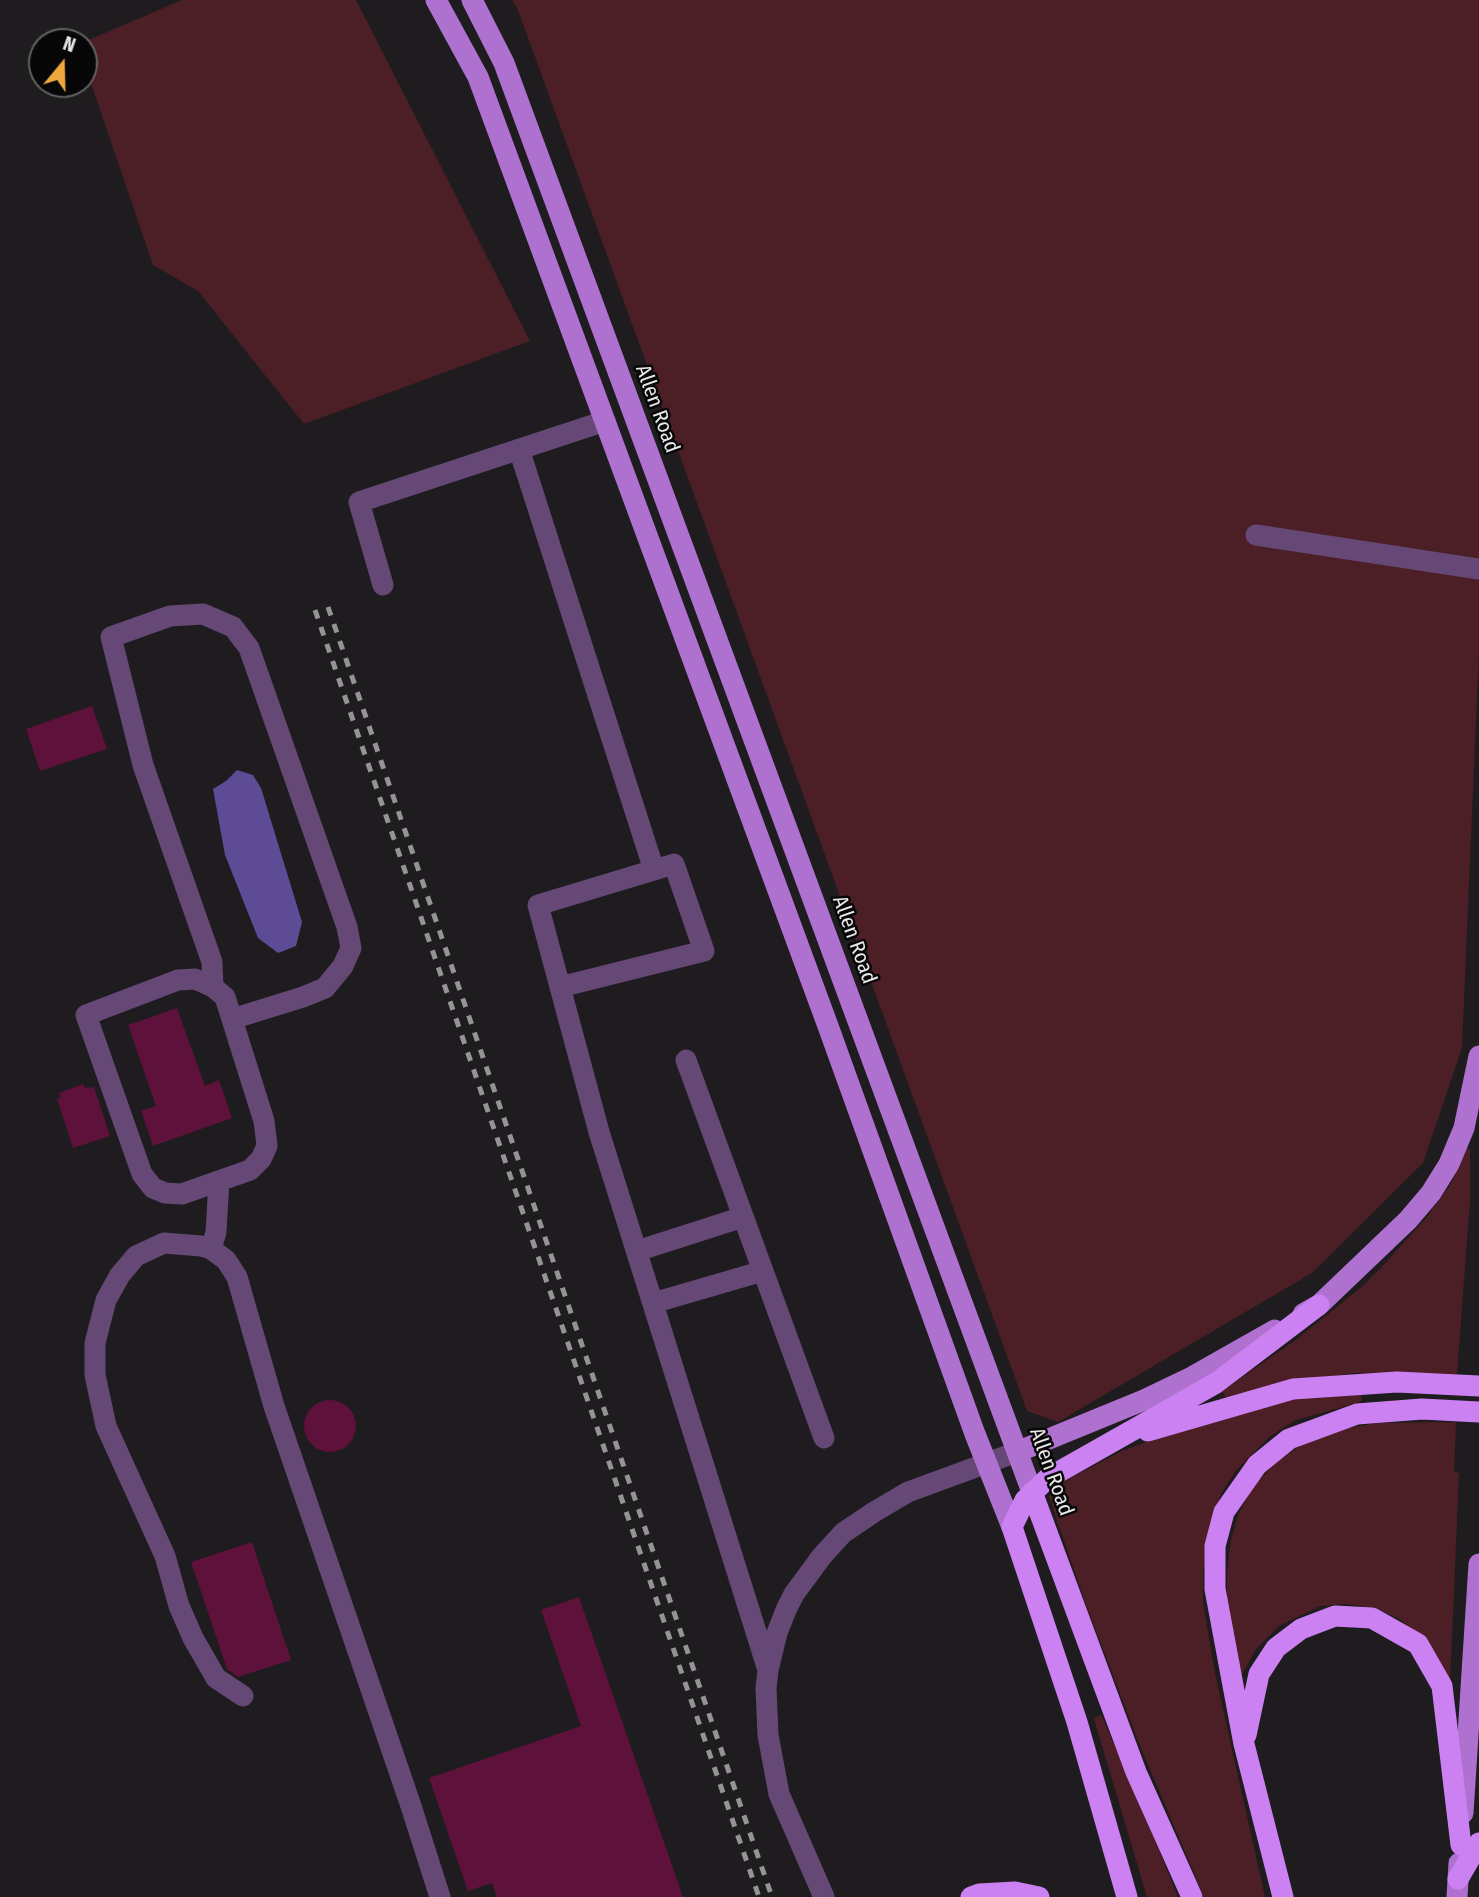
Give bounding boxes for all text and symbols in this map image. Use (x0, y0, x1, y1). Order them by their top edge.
north arrow (28, 28, 98, 98)
text: N (60, 32, 78, 57)
street label: Allen Road (629, 361, 685, 457)
street label: Allen Road (826, 892, 882, 988)
street label: Allen Road (1023, 1424, 1079, 1520)

